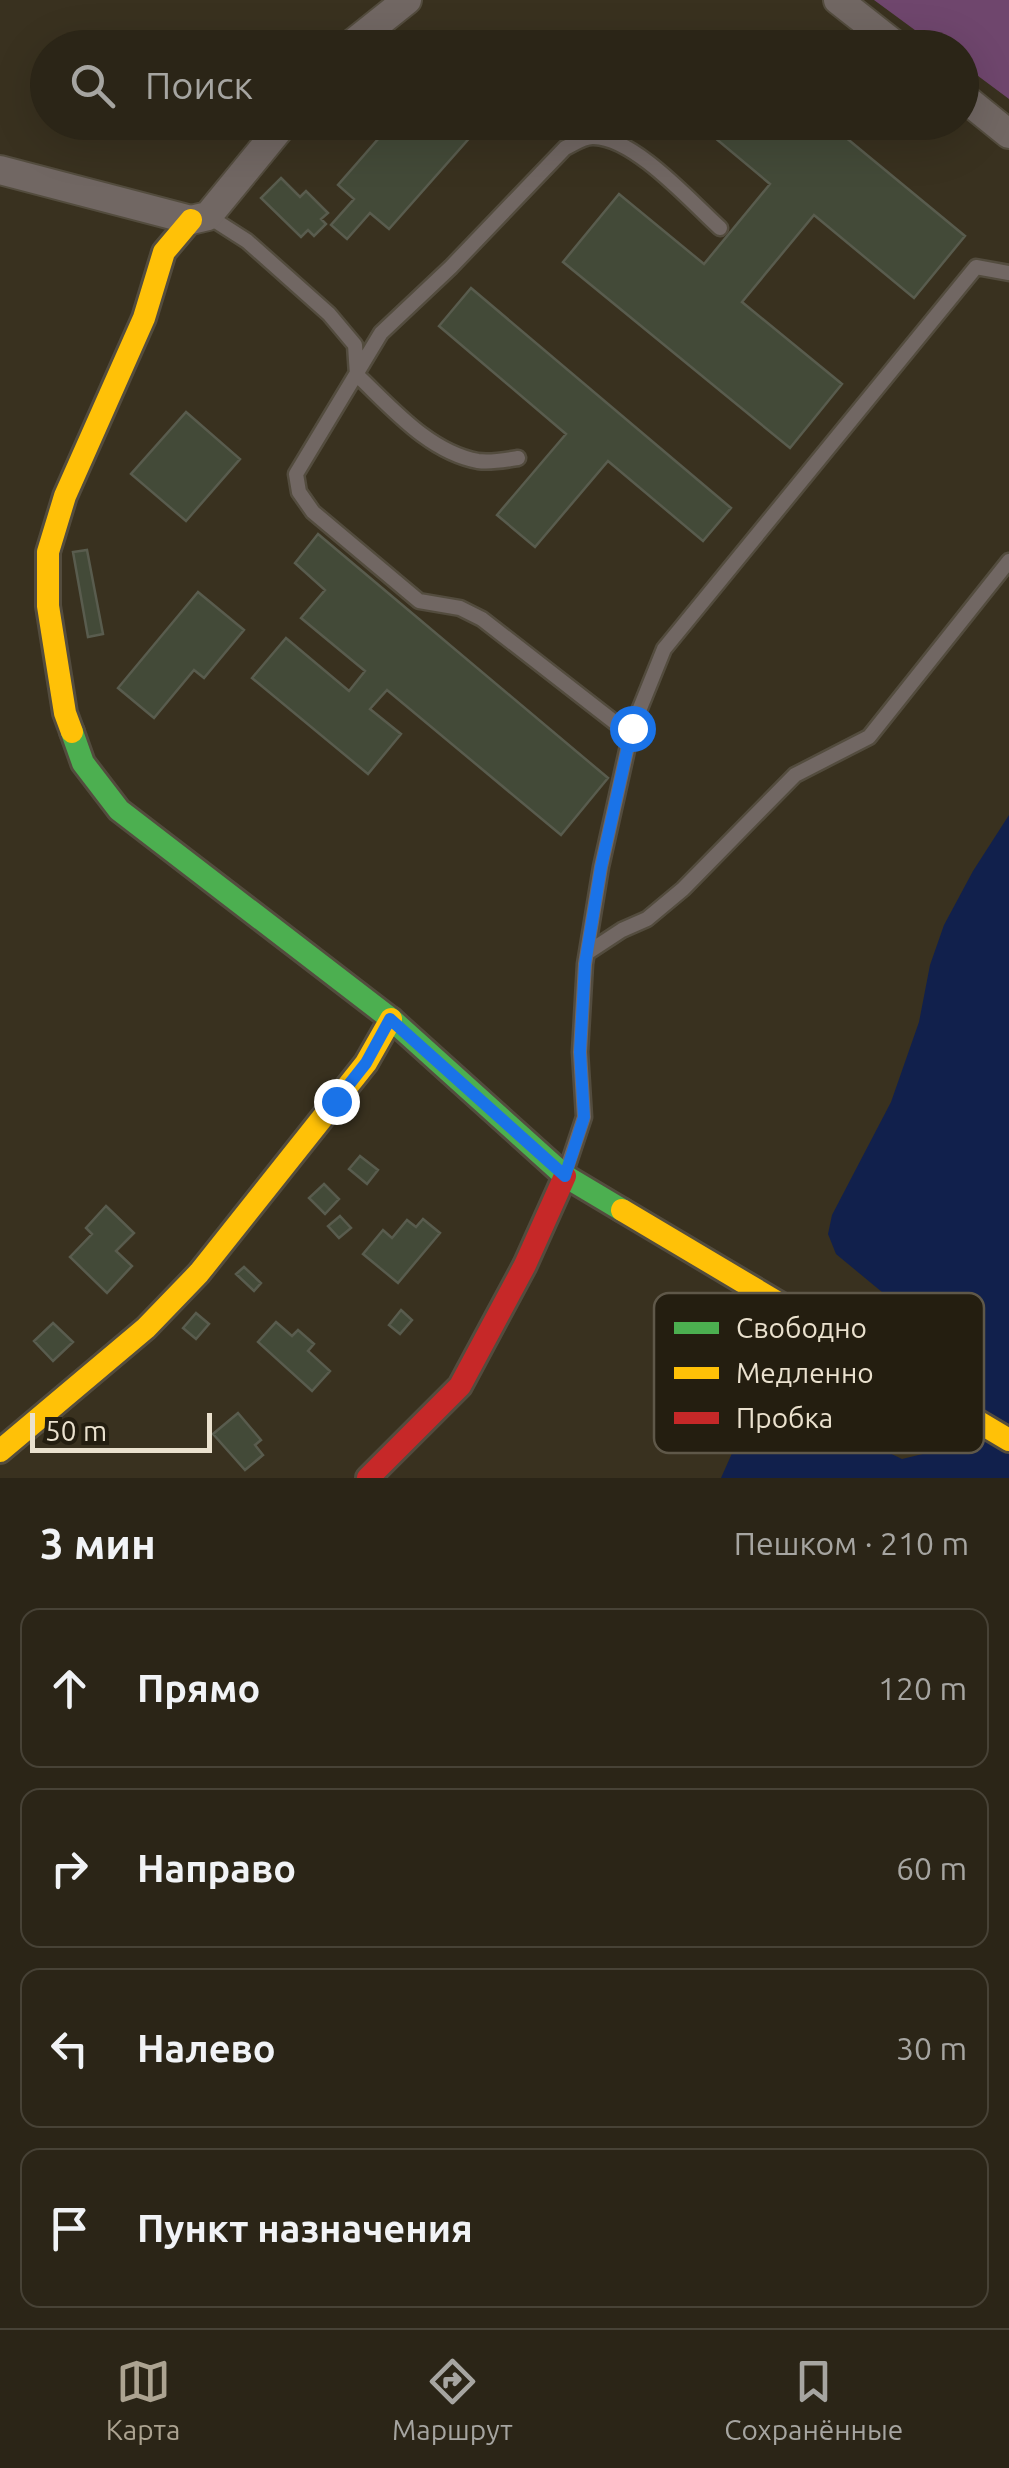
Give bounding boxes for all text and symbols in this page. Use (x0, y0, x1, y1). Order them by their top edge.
search box (30, 30, 979, 140)
icon: search (65, 58, 120, 113)
text: Поиск (145, 64, 253, 106)
route start (610, 706, 656, 752)
route end (314, 1079, 360, 1125)
legend (654, 1293, 984, 1453)
text: Свободно (736, 1312, 867, 1343)
text: Медленно (736, 1357, 874, 1388)
text: Пробка (736, 1402, 833, 1433)
scale bar (30, 1408, 212, 1452)
text: 50 m (45, 1415, 107, 1446)
text: 3 мин (40, 1520, 156, 1567)
text: Пешком · 210 m (734, 1525, 969, 1561)
icon: ahead (42, 1661, 97, 1716)
text: Прямо (137, 1667, 260, 1709)
text: 120 m (878, 1670, 967, 1706)
icon: right (42, 1841, 97, 1896)
text: Направо (137, 1847, 296, 1889)
text: 60 m (896, 1850, 967, 1886)
icon: left (42, 2021, 97, 2076)
text: Налево (137, 2027, 276, 2069)
text: 30 m (896, 2030, 967, 2066)
icon: arrive (42, 2201, 97, 2256)
text: Пункт назначения (137, 2207, 473, 2249)
tab: Карта (106, 2354, 180, 2445)
tab: Маршрут (392, 2354, 513, 2445)
tab: Сохранённые (724, 2354, 903, 2445)

